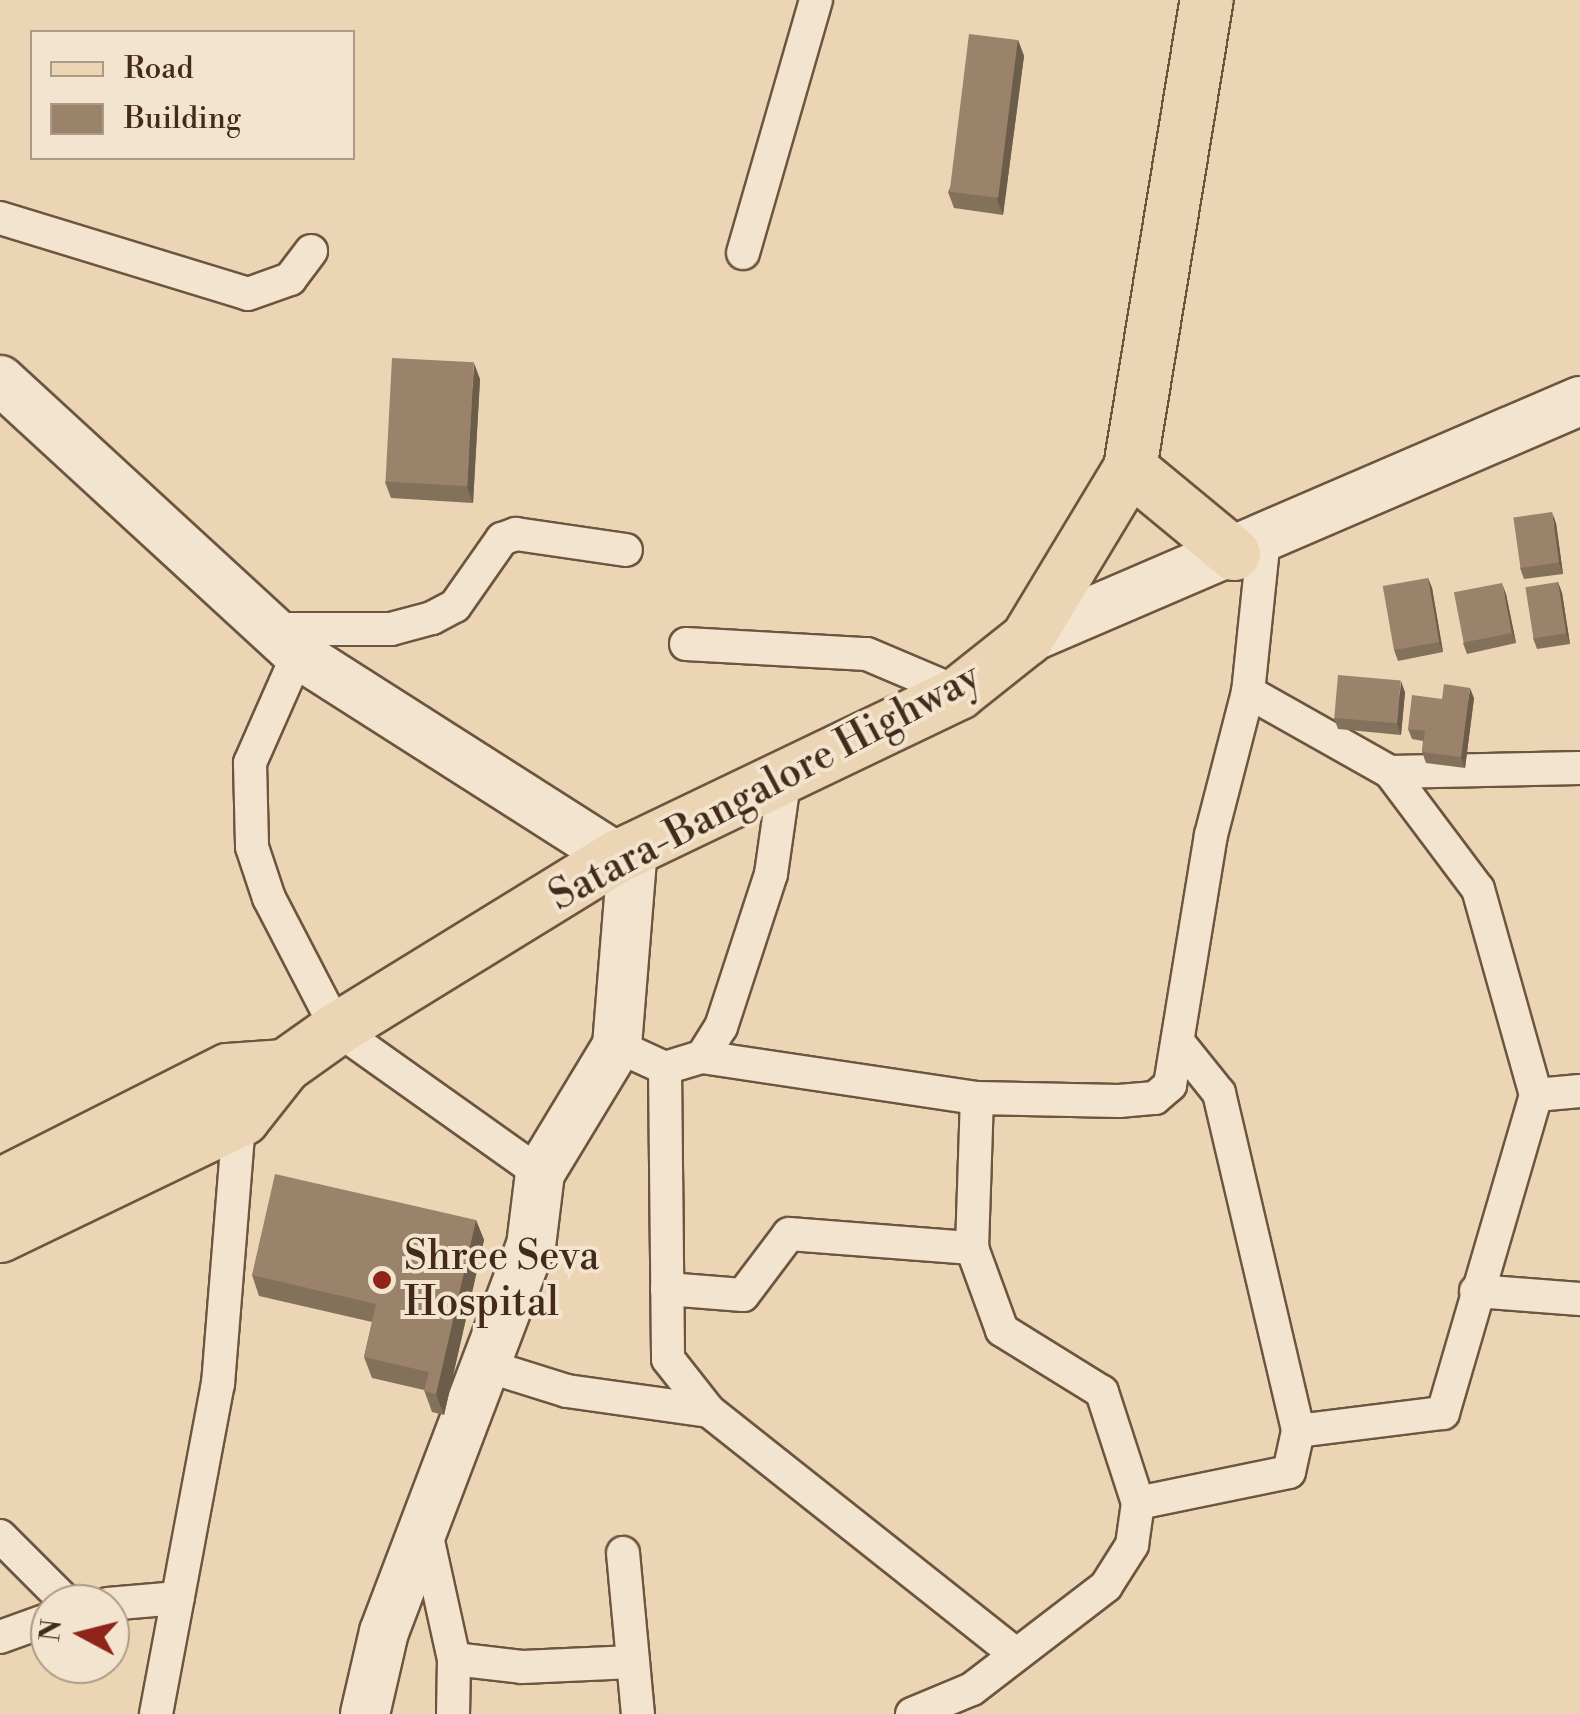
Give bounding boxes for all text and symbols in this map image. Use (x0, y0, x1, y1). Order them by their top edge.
legend (30, 30, 355, 160)
text: Road (124, 50, 194, 88)
text: Building (124, 100, 241, 138)
street label: Satara-Bangalore Highway (541, 653, 989, 921)
place label: Shree Seva Hospital (404, 1233, 599, 1327)
marker: Shree Seva Hospital (369, 1267, 395, 1293)
north arrow (30, 1584, 130, 1684)
text: N (33, 1617, 70, 1644)

